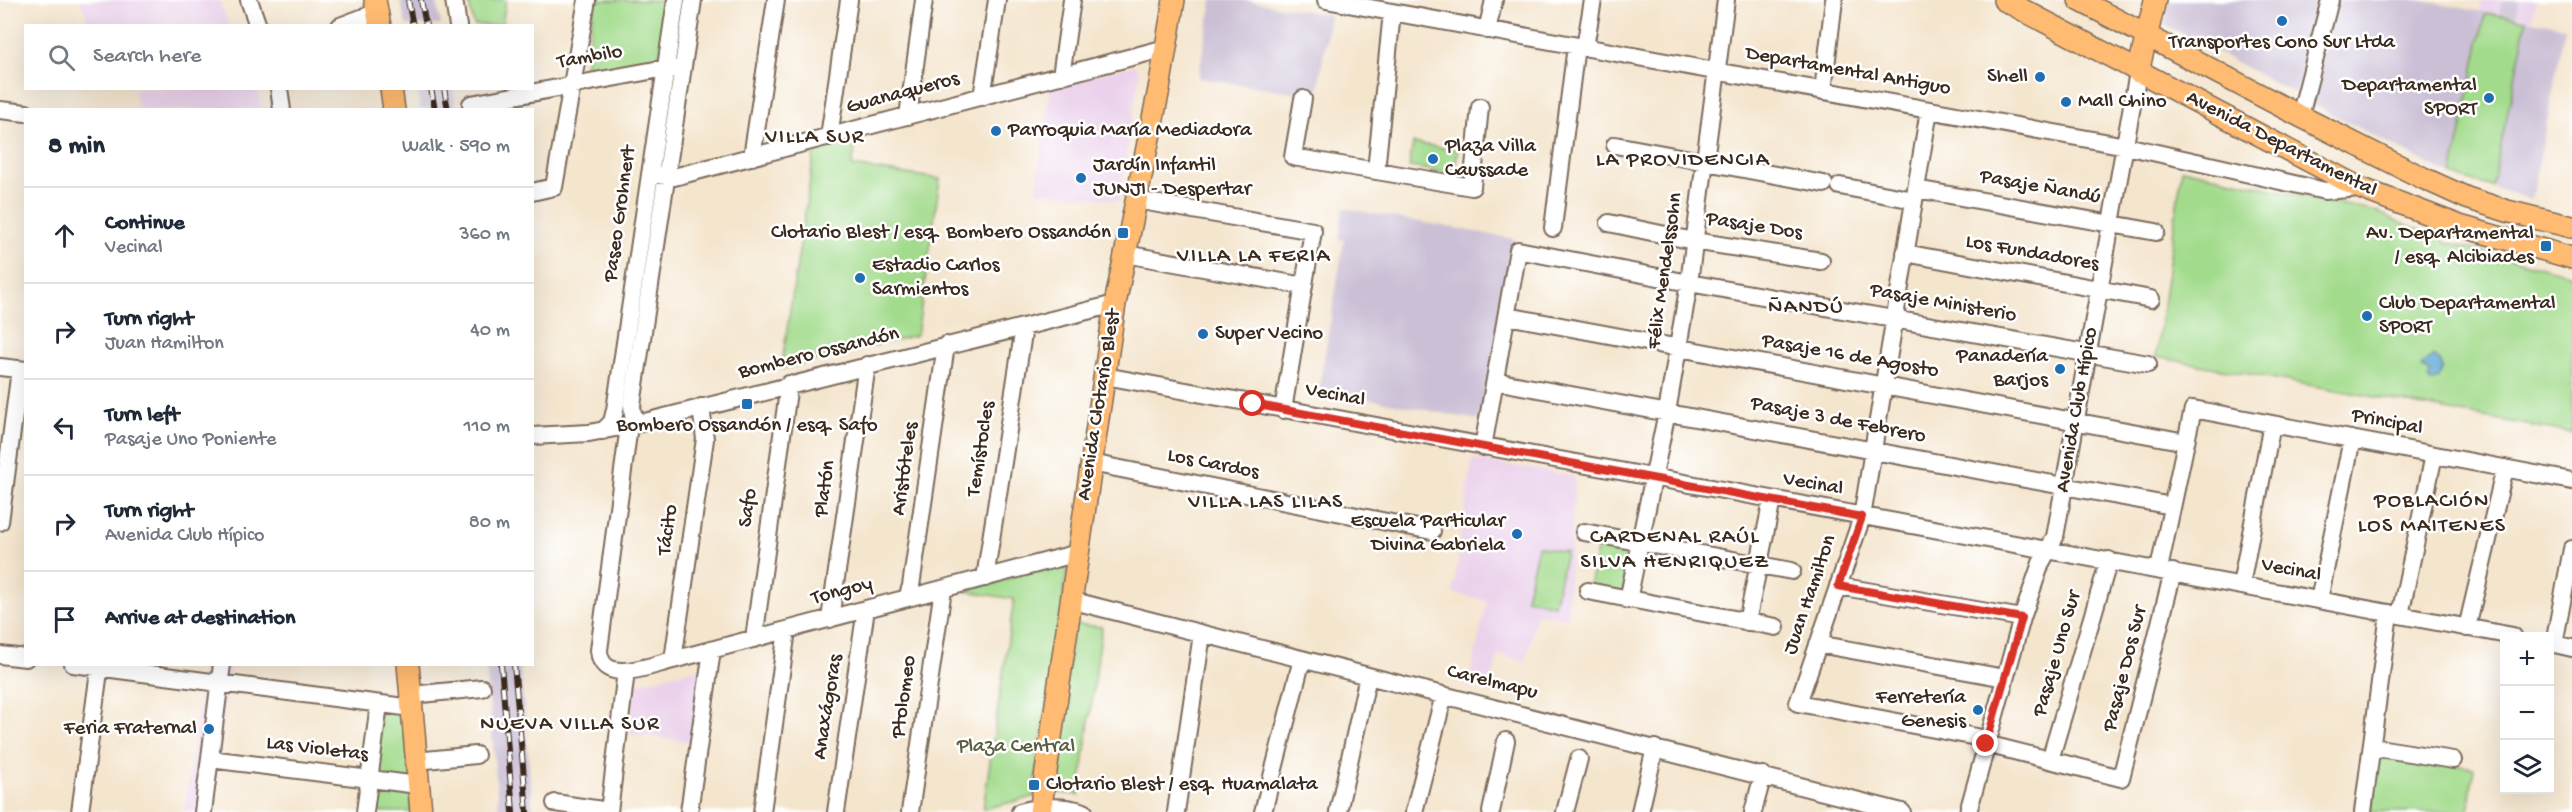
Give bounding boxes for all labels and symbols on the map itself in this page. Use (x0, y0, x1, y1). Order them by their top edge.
marker: Transportes Cono Sur Ltda (2275, 14, 2289, 28)
place label: Transportes Cono Sur Ltda (2168, 31, 2396, 56)
street label: Tambilo (554, 40, 625, 76)
street label: Departamental Antiguo (1741, 41, 1953, 102)
place label: Shell (1987, 65, 2028, 90)
street label: Guanaqueros (844, 67, 963, 121)
marker: Shell (2033, 70, 2047, 84)
place label: Departamental SPORT (2340, 74, 2478, 123)
street label: Avenida Departamental (2181, 86, 2381, 204)
place label: Mall Chino (2078, 90, 2167, 115)
marker: Departamental SPORT (2482, 91, 2496, 105)
marker: Mall Chino (2059, 95, 2073, 109)
place label: Parroquia María Mediadora (1007, 119, 1253, 144)
marker: Parroquia María Mediadora (989, 124, 1003, 138)
district label: VILLA SUR (764, 125, 865, 151)
place label: Plaza Villa Caussade (1444, 135, 1537, 184)
street label: Paseo Grohnert (599, 142, 643, 285)
district label: LA PROVIDENCIA (1596, 148, 1770, 174)
marker: Plaza Villa Caussade (1426, 152, 1440, 166)
place label: Jardín Infantil JUNJI - Despertar (1093, 154, 1253, 203)
street label: Pasaje Ñandú (1977, 165, 2102, 211)
marker: Jardín Infantil JUNJI - Despertar (1074, 171, 1088, 185)
street label: Félix Mendelssohn (1643, 191, 1689, 352)
street label: Pasaje Dos (1703, 207, 1805, 247)
place label: Clotario Blest / esq. Bombero Ossandón (771, 221, 1111, 246)
place label: Av. Departamental / esq. Alcibiades (2366, 222, 2535, 271)
marker: Clotario Blest / esq. Bombero Ossandón (1116, 226, 1130, 240)
street label: Los Fundadores (1963, 230, 2102, 278)
marker: Av. Departamental / esq. Alcibiades (2539, 239, 2553, 253)
district label: VILLA LA FERIA (1176, 244, 1331, 270)
place label: Estadio Carlos Sarmientos (872, 254, 1001, 303)
marker: Estadio Carlos Sarmientos (853, 271, 867, 285)
street label: Pasaje Ministerio (1867, 279, 2018, 329)
place label: Club Departamental SPORT (2379, 292, 2556, 341)
district label: ÑANDÚ (1768, 295, 1844, 321)
street label: Avenida Clotario Blest (1073, 305, 1128, 502)
marker: Club Departamental SPORT (2360, 309, 2374, 323)
street label: Bombero Ossandón (735, 322, 902, 386)
place label: Super Vecino (1215, 322, 1323, 347)
street label: Avenida Club Hípico (2051, 325, 2105, 495)
marker: Super Vecino (1196, 327, 1210, 341)
street label: Pasaje 16 de Agosto (1759, 329, 1941, 385)
place label: Panadería Barjos (1955, 345, 2049, 394)
marker: Panadería Barjos (2053, 362, 2067, 376)
street label: Vecinal (1302, 378, 1367, 414)
route start (1239, 390, 1265, 416)
street label: Pasaje 3 de Febrero (1747, 392, 1928, 450)
marker: Bombero Ossandón / esq. Safo (740, 397, 754, 411)
street label: Temístocles (962, 398, 1002, 499)
street label: Principal (2348, 404, 2425, 442)
place label: Bombero Ossandón / esq. Safo (615, 414, 878, 439)
street label: Aristóteles (887, 419, 925, 517)
street label: Los Cardos (1165, 444, 1262, 486)
street label: Platón (809, 459, 842, 520)
street label: Vecinal (1780, 467, 1845, 503)
street label: Safo (734, 487, 764, 529)
district label: POBLACIÓN LOS MAITENES (2358, 489, 2506, 540)
district label: VILLA LAS LILAS (1187, 490, 1344, 516)
street label: Tácito (653, 503, 685, 558)
place label: Escuela Particular Divina Gabriela (1351, 510, 1507, 559)
district label: CARDENAL RAÚL SILVA HENRIQUEZ (1580, 525, 1770, 576)
marker: Escuela Particular Divina Gabriela (1510, 527, 1524, 541)
street label: Juan Hamilton (1779, 532, 1843, 658)
street label: Vecinal (2258, 553, 2323, 589)
street label: Tongoy (808, 572, 875, 612)
street label: Pasaje Uno Sur (2028, 587, 2088, 721)
street label: Pasaje Dos Sur (2098, 602, 2154, 736)
street label: Anaxágoras (808, 651, 850, 762)
street label: Ptolomeo (887, 654, 923, 741)
street label: Carelmapu (1444, 660, 1540, 706)
place label: Ferretería Genesis (1875, 686, 1967, 735)
marker: Ferretería Genesis (1971, 703, 1985, 717)
district label: NUEVA VILLA SUR (480, 712, 660, 738)
place label: Feria Fraternal (63, 717, 197, 742)
marker: Feria Fraternal (202, 722, 216, 736)
route end (1972, 730, 1998, 756)
street label: Las Violetas (265, 731, 371, 769)
park label: Plaza Central (956, 735, 1075, 760)
place label: Clotario Blest / esq. Huamalata (1046, 773, 1319, 798)
marker: Clotario Blest / esq. Huamalata (1027, 778, 1041, 792)

